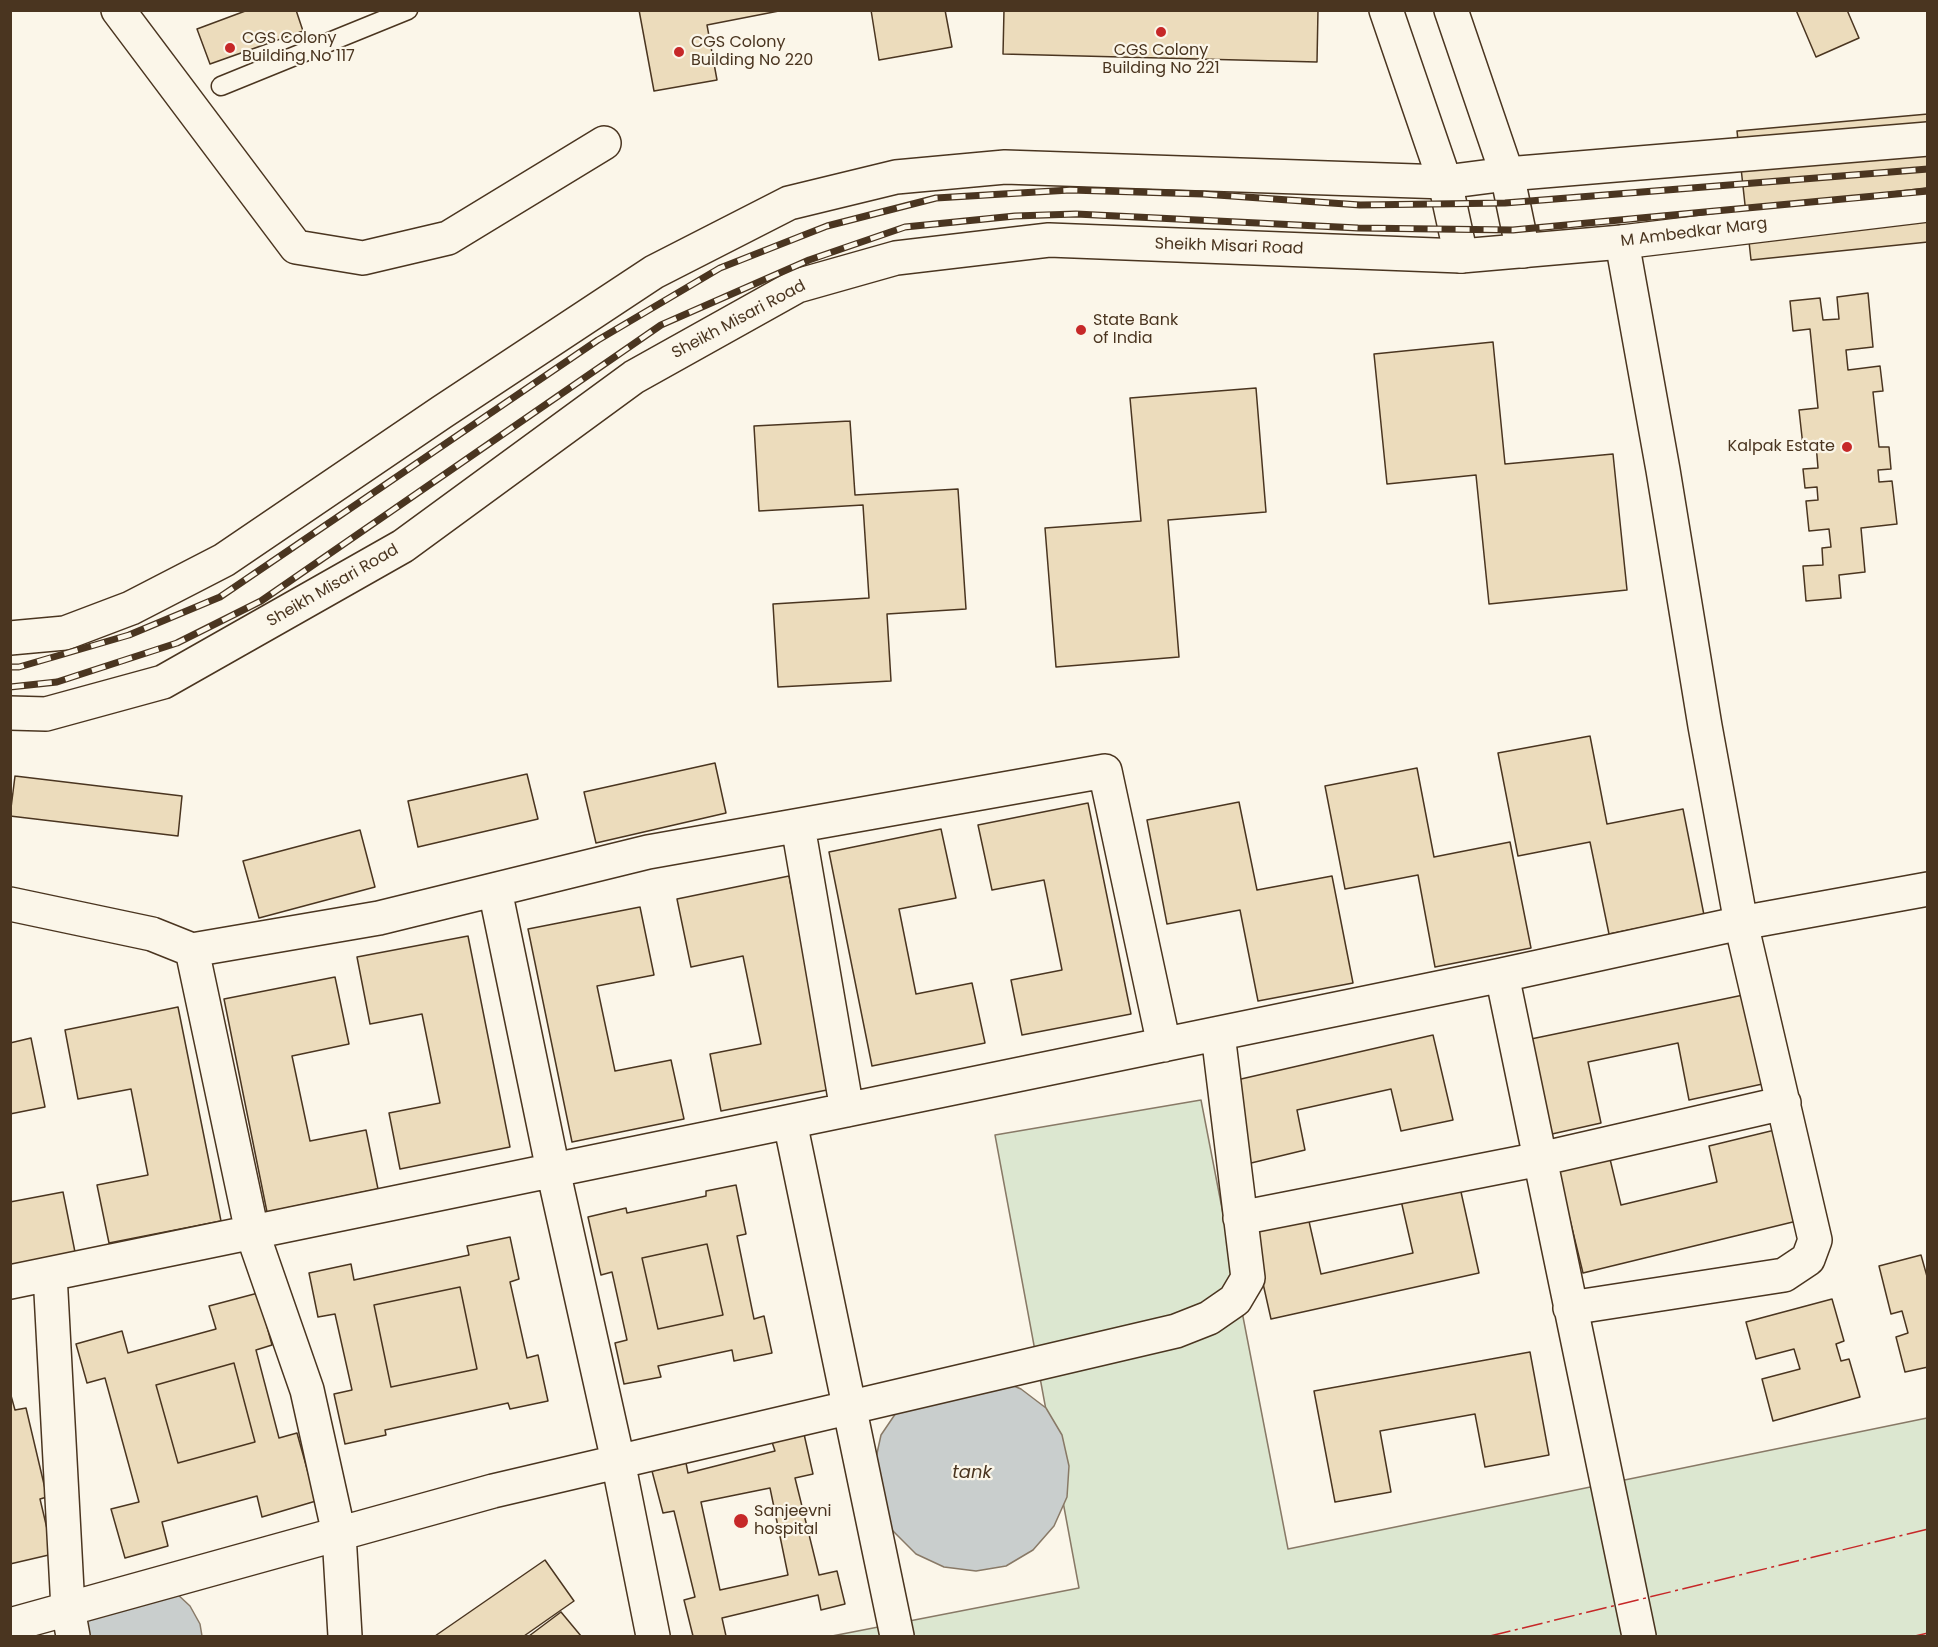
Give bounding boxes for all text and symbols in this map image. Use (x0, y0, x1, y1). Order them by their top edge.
marker: CGS Colony Building No 221 (1154, 25, 1168, 39)
place label: CGS Colony Building No 117 (242, 29, 355, 67)
place label: CGS Colony Building No 220 (691, 33, 813, 71)
marker: CGS Colony Building No 117 (223, 41, 237, 55)
place label: CGS Colony Building No 221 (1102, 41, 1220, 79)
marker: CGS Colony Building No 220 (672, 45, 686, 59)
street label: M Ambedkar Marg (1620, 214, 1768, 252)
street label: Sheikh Misari Road (1154, 235, 1304, 259)
street label: Sheikh Misari Road (669, 277, 809, 363)
place label: State Bank of India (1093, 311, 1178, 349)
marker: State Bank of India (1074, 323, 1088, 337)
place label: Kalpak Estate (1728, 437, 1835, 457)
marker: Kalpak Estate (1840, 440, 1854, 454)
street label: Sheikh Misari Road (264, 540, 402, 632)
water label: tank (952, 1462, 992, 1484)
place label: Sanjeevni hospital (754, 1502, 831, 1540)
marker: Sanjeevni hospital (732, 1512, 750, 1530)

